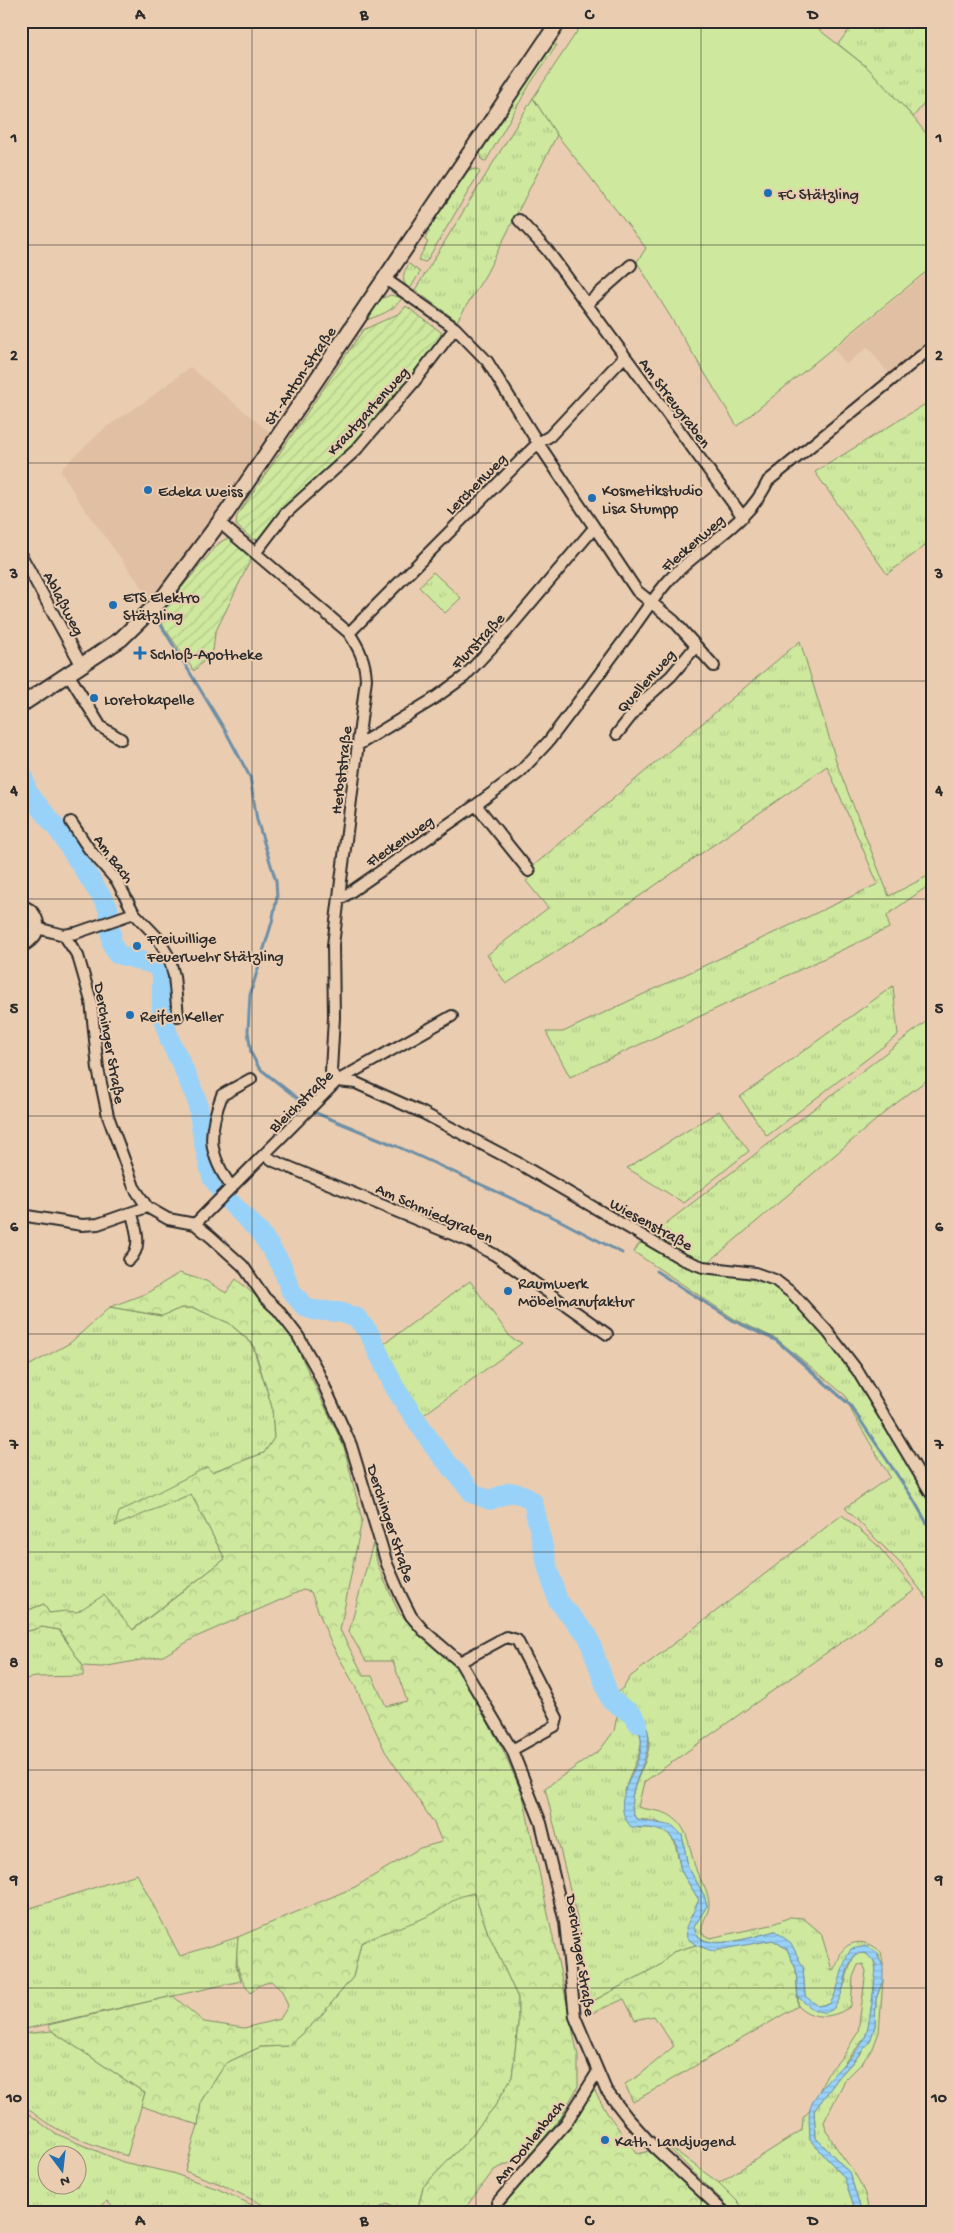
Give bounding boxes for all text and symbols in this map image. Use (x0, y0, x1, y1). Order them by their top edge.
text: A (134, 7, 146, 26)
text: B (359, 7, 369, 26)
text: C (584, 7, 595, 26)
text: D (806, 7, 819, 26)
text: 1 (10, 130, 17, 149)
text: 1 (935, 130, 942, 149)
marker: FC Stätzling (762, 187, 774, 199)
place label: FC Stätzling (777, 187, 859, 206)
street label: St.-Anton-Straße (262, 323, 342, 430)
text: 2 (10, 348, 18, 367)
text: 2 (935, 348, 943, 367)
street label: Am Streugraben (633, 355, 714, 453)
street label: Krautgartenweg (325, 364, 415, 461)
street label: Lerchenweg (443, 451, 512, 520)
place label: Kosmetikstudio Lisa Stumpp (602, 483, 703, 520)
marker: Edeka Weiss (142, 484, 154, 496)
place label: Edeka Weiss (158, 484, 244, 503)
marker: Kosmetikstudio Lisa Stumpp (586, 492, 598, 504)
street label: Fleckenweg (658, 512, 730, 578)
text: 3 (9, 566, 18, 585)
text: 3 (934, 566, 943, 585)
street label: Ablaßweg (37, 569, 87, 640)
place label: ETS Elektro Stätzling (123, 590, 200, 627)
marker: ETS Elektro Stätzling (107, 599, 119, 611)
street label: Flurstraße (448, 610, 511, 675)
marker: Schloß-Apotheke (134, 647, 146, 659)
place label: Schloß-Apotheke (150, 647, 263, 666)
street label: Quellenweg (614, 647, 681, 718)
marker: Loretokapelle (88, 692, 100, 704)
place label: Loretokapelle (104, 692, 195, 711)
street label: Herbststraße (329, 724, 358, 816)
text: 4 (9, 783, 18, 802)
text: 4 (934, 783, 943, 802)
street label: Fleckenweg (363, 813, 438, 874)
street label: Am Bach (88, 832, 137, 888)
place label: Freiwillige Feuerwehr Stätzling (146, 931, 284, 968)
marker: Freiwillige Feuerwehr Stätzling (131, 940, 143, 952)
street label: Derchinger Straße (87, 981, 128, 1106)
text: 5 (10, 1001, 19, 1020)
text: 5 (935, 1001, 944, 1020)
marker: Reifen Keller (124, 1009, 136, 1021)
place label: Reifen Keller (140, 1009, 224, 1028)
street label: Bleichstraße (265, 1067, 339, 1139)
street label: Am Schmiedgraben (372, 1181, 496, 1250)
street label: Wiesenstraße (605, 1195, 696, 1257)
text: 6 (10, 1219, 19, 1238)
text: 6 (935, 1219, 944, 1238)
place label: Raumwerk Möbelmanufaktur (518, 1276, 635, 1313)
marker: Raumwerk Möbelmanufaktur (502, 1285, 514, 1297)
text: 7 (9, 1437, 19, 1456)
text: 7 (934, 1437, 944, 1456)
street label: Derchinger Straße (360, 1462, 417, 1586)
text: 8 (10, 1655, 19, 1674)
text: 8 (935, 1655, 944, 1674)
text: 9 (9, 1872, 18, 1891)
text: 9 (934, 1872, 943, 1891)
street label: Derchinger Straße (559, 1892, 598, 2018)
text: 10 (5, 2090, 22, 2109)
text: 10 (930, 2090, 947, 2109)
street label: Am Dohlenbach (491, 2097, 571, 2189)
marker: Kath. Landjugend (599, 2134, 611, 2146)
place label: Kath. Landjugend (615, 2134, 736, 2153)
north arrow (38, 2146, 88, 2196)
text: N (58, 2171, 71, 2190)
text: A (134, 2213, 146, 2232)
text: B (359, 2213, 369, 2232)
text: C (584, 2213, 595, 2232)
text: D (806, 2213, 819, 2232)

